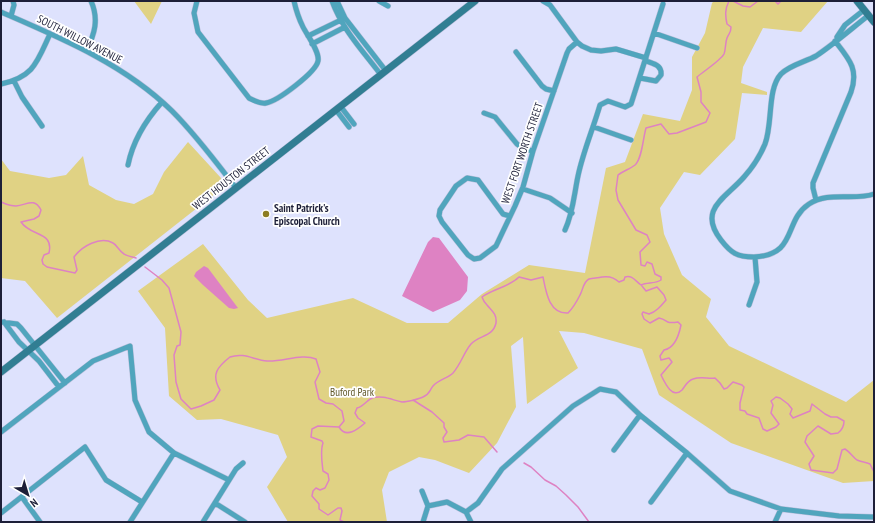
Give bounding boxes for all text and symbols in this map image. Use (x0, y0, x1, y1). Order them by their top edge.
street label: SOUTH WILLOW AVENUE (35, 11, 125, 67)
street label: WEST FORT WORTH STREET (498, 100, 546, 205)
street label: WEST HOUSTON STREET (190, 143, 272, 213)
place label: Saint Patrick's Episcopal Church (274, 201, 340, 228)
marker: Saint Patrick's Episcopal Church (261, 209, 271, 219)
park label: Buford Park (330, 385, 375, 399)
north arrow (8, 475, 48, 515)
text: N (27, 496, 41, 510)

